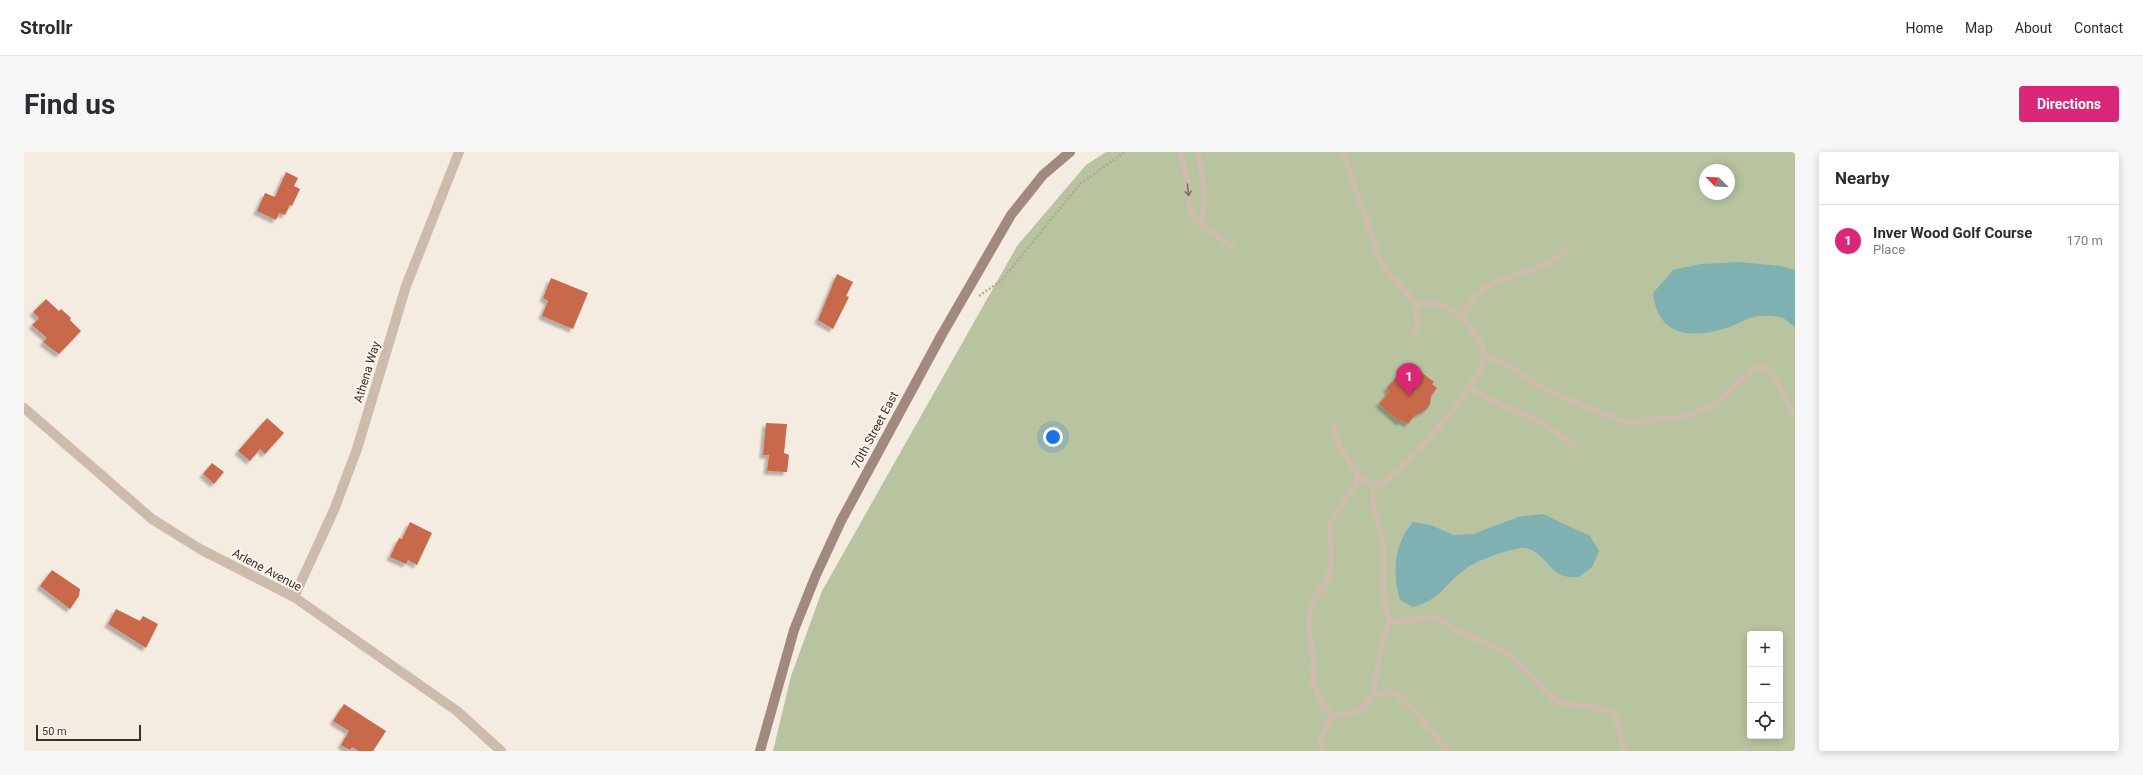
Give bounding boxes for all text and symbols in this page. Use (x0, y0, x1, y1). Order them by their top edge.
text: Strollr (20, 16, 73, 39)
text: Home (1905, 20, 1943, 36)
text: Map (1965, 20, 1993, 36)
text: About (2015, 20, 2052, 36)
text: Contact (2074, 20, 2123, 36)
button: Directions (2019, 86, 2119, 122)
text: Find us (24, 88, 115, 121)
north arrow (1699, 164, 1735, 200)
text: Nearby (1835, 168, 1890, 188)
one-way arrow (1184, 183, 1192, 196)
text: Inver Wood Golf Course (1873, 224, 2032, 242)
text: 1 (1844, 233, 1852, 248)
text: 170 m (2066, 233, 2103, 248)
text: Place (1873, 242, 1905, 257)
street label: Athena Way (351, 339, 383, 404)
pin: 1 (1396, 363, 1422, 396)
street label: 70th Street East (849, 389, 901, 471)
your location (1043, 427, 1063, 447)
street label: Arlene Avenue (230, 546, 304, 594)
map controls (1747, 631, 1783, 739)
button: + (1747, 631, 1783, 667)
button: − (1747, 667, 1783, 703)
button: locate (1747, 703, 1783, 739)
scale bar (36, 723, 141, 742)
text: 50 m (42, 725, 67, 738)

